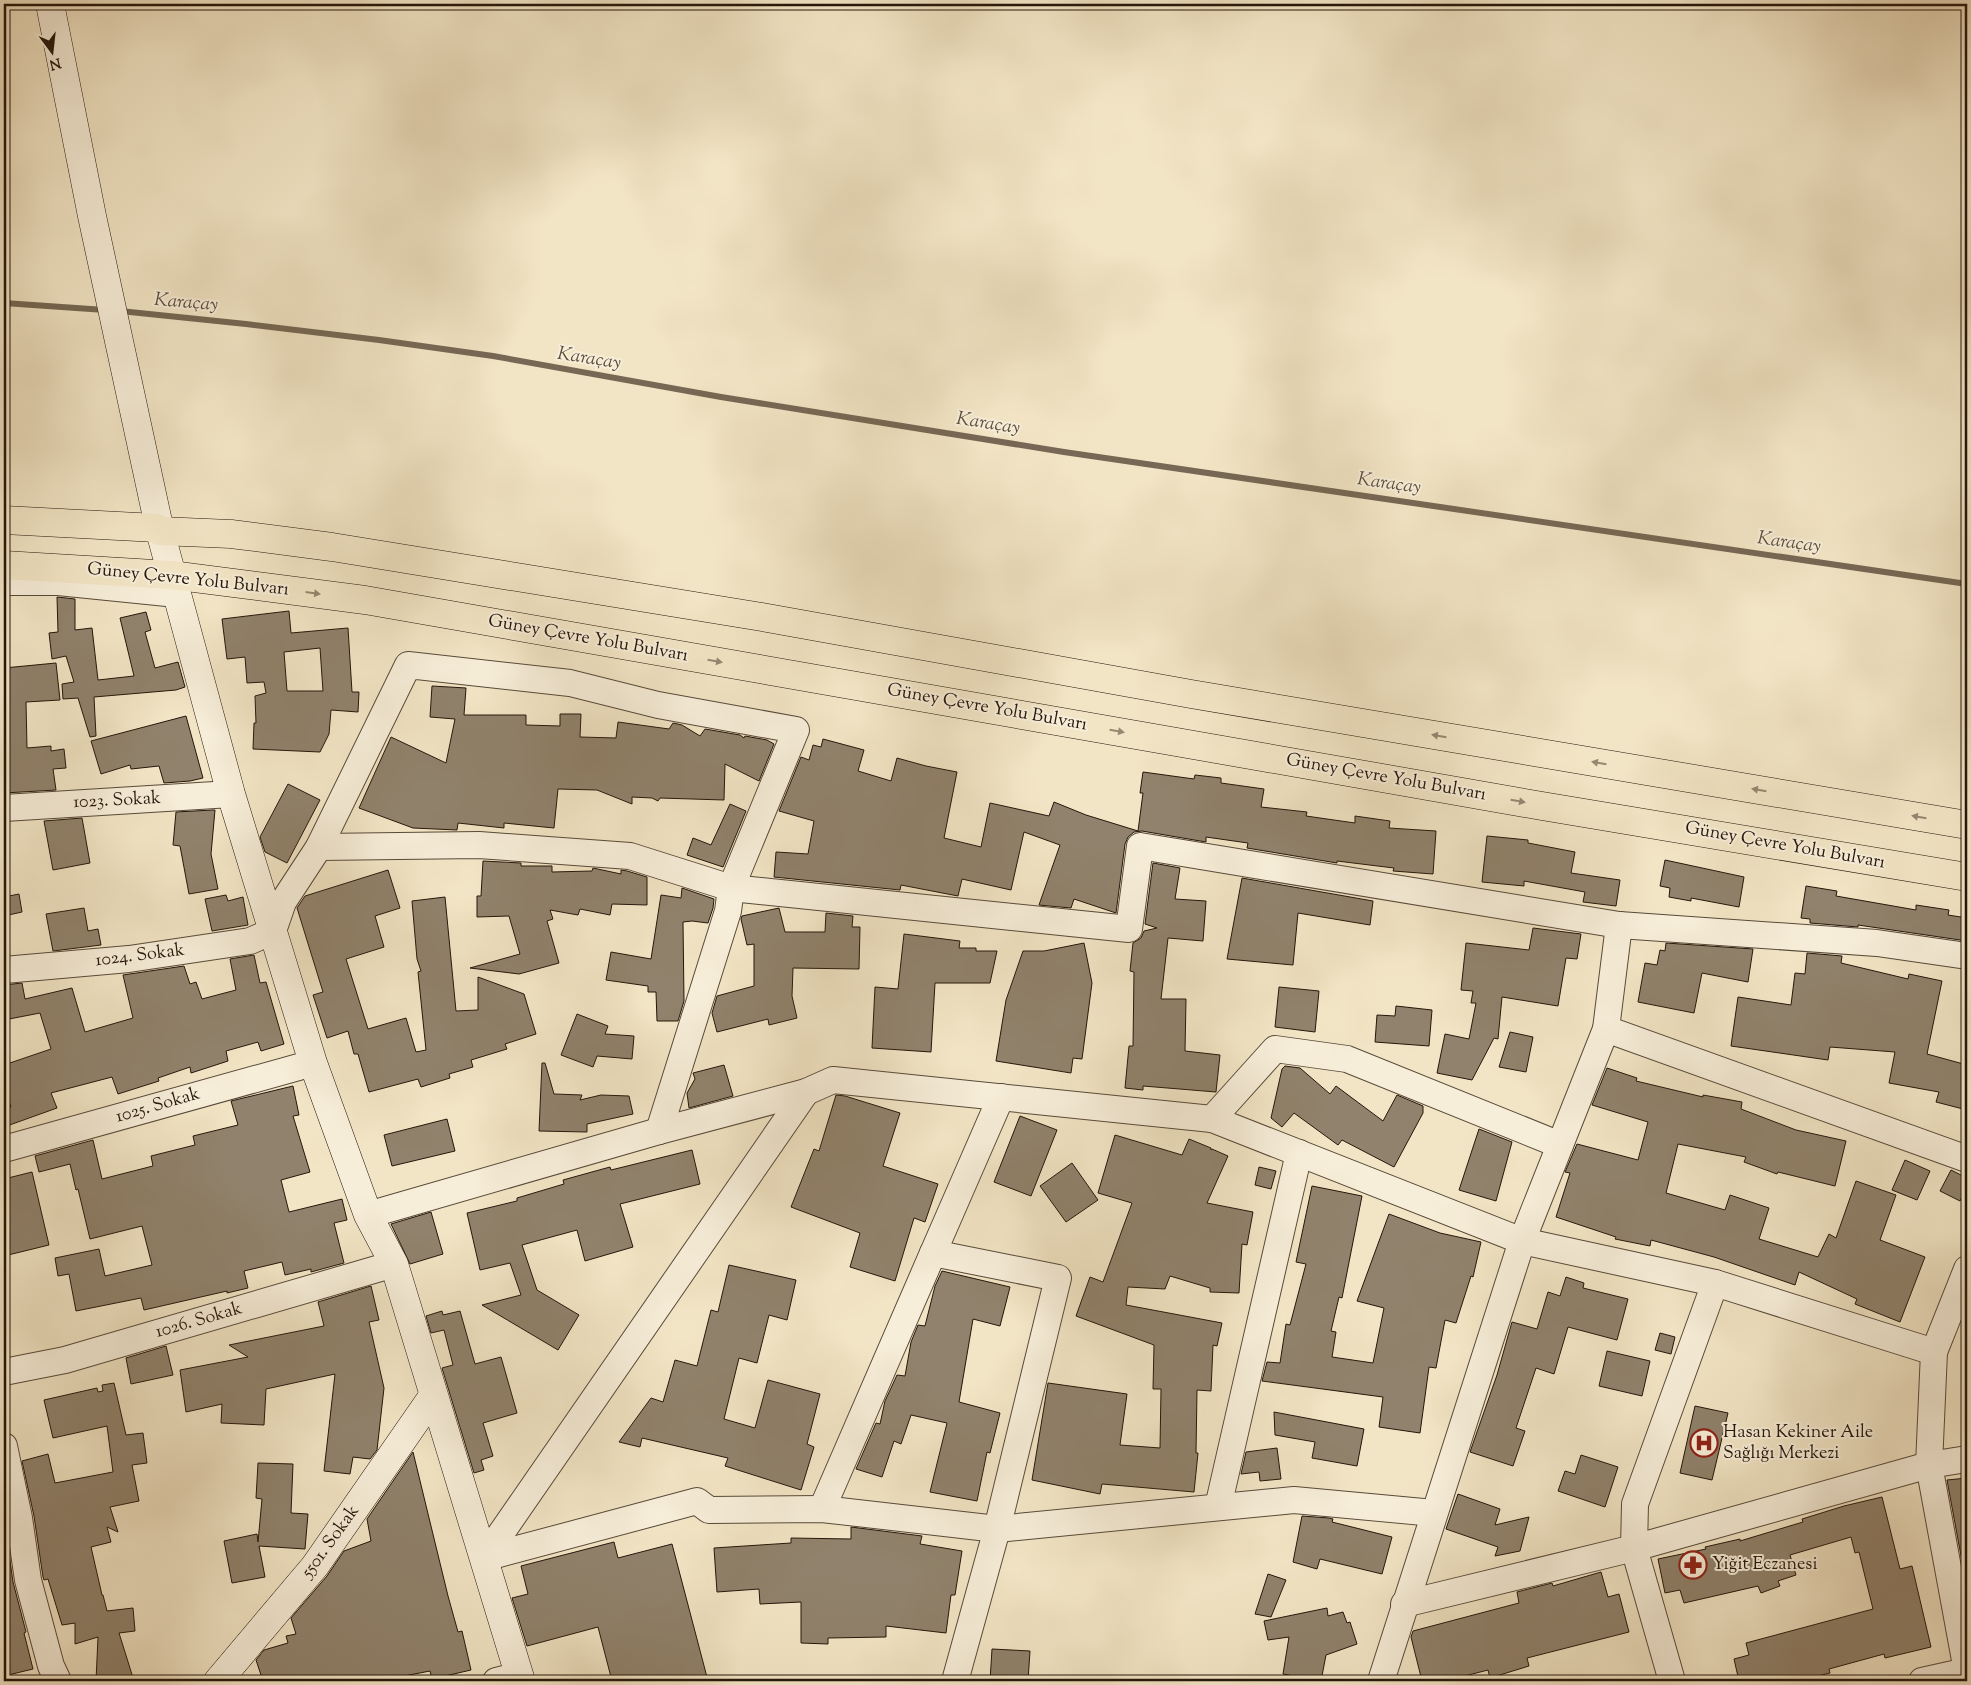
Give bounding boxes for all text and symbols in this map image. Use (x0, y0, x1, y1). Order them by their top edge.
north arrow (28, 28, 78, 78)
text: N (47, 52, 63, 74)
water label: Karaçay (153, 287, 219, 319)
water label: Karaçay (555, 341, 623, 377)
water label: Karaçay (954, 406, 1022, 442)
water label: Karaçay (1355, 466, 1423, 502)
water label: Karaçay (1755, 525, 1823, 561)
street label: Güney Çevre Yolu Bulvarı (86, 556, 290, 604)
one-way arrow (306, 589, 322, 597)
street label: Güney Çevre Yolu Bulvarı (486, 609, 690, 669)
one-way arrow (708, 657, 724, 665)
street label: Güney Çevre Yolu Bulvarı (885, 678, 1089, 738)
one-way arrow (1109, 727, 1125, 735)
one-way arrow (1430, 731, 1446, 739)
street label: Güney Çevre Yolu Bulvarı (1284, 748, 1488, 808)
one-way arrow (1590, 758, 1606, 766)
one-way arrow (1751, 785, 1767, 793)
street label: 1023. Sokak (73, 786, 162, 816)
one-way arrow (1510, 798, 1526, 806)
one-way arrow (1911, 813, 1927, 821)
street label: Güney Çevre Yolu Bulvarı (1683, 816, 1887, 876)
street label: 1024. Sokak (94, 938, 186, 974)
street label: 1025. Sokak (113, 1082, 203, 1130)
street label: 1026. Sokak (153, 1296, 246, 1346)
place label: Hasan Kekiner Aile Sağlığı Merkezi (1723, 1420, 1873, 1467)
hospital icon: Hasan Kekiner Aile Sağlığı Merkezi (1689, 1428, 1719, 1458)
street label: 5501. Sokak (295, 1500, 367, 1585)
pharmacy icon: Yiğit Eczanesi (1678, 1550, 1708, 1580)
place label: Yiğit Eczanesi (1712, 1552, 1818, 1578)

